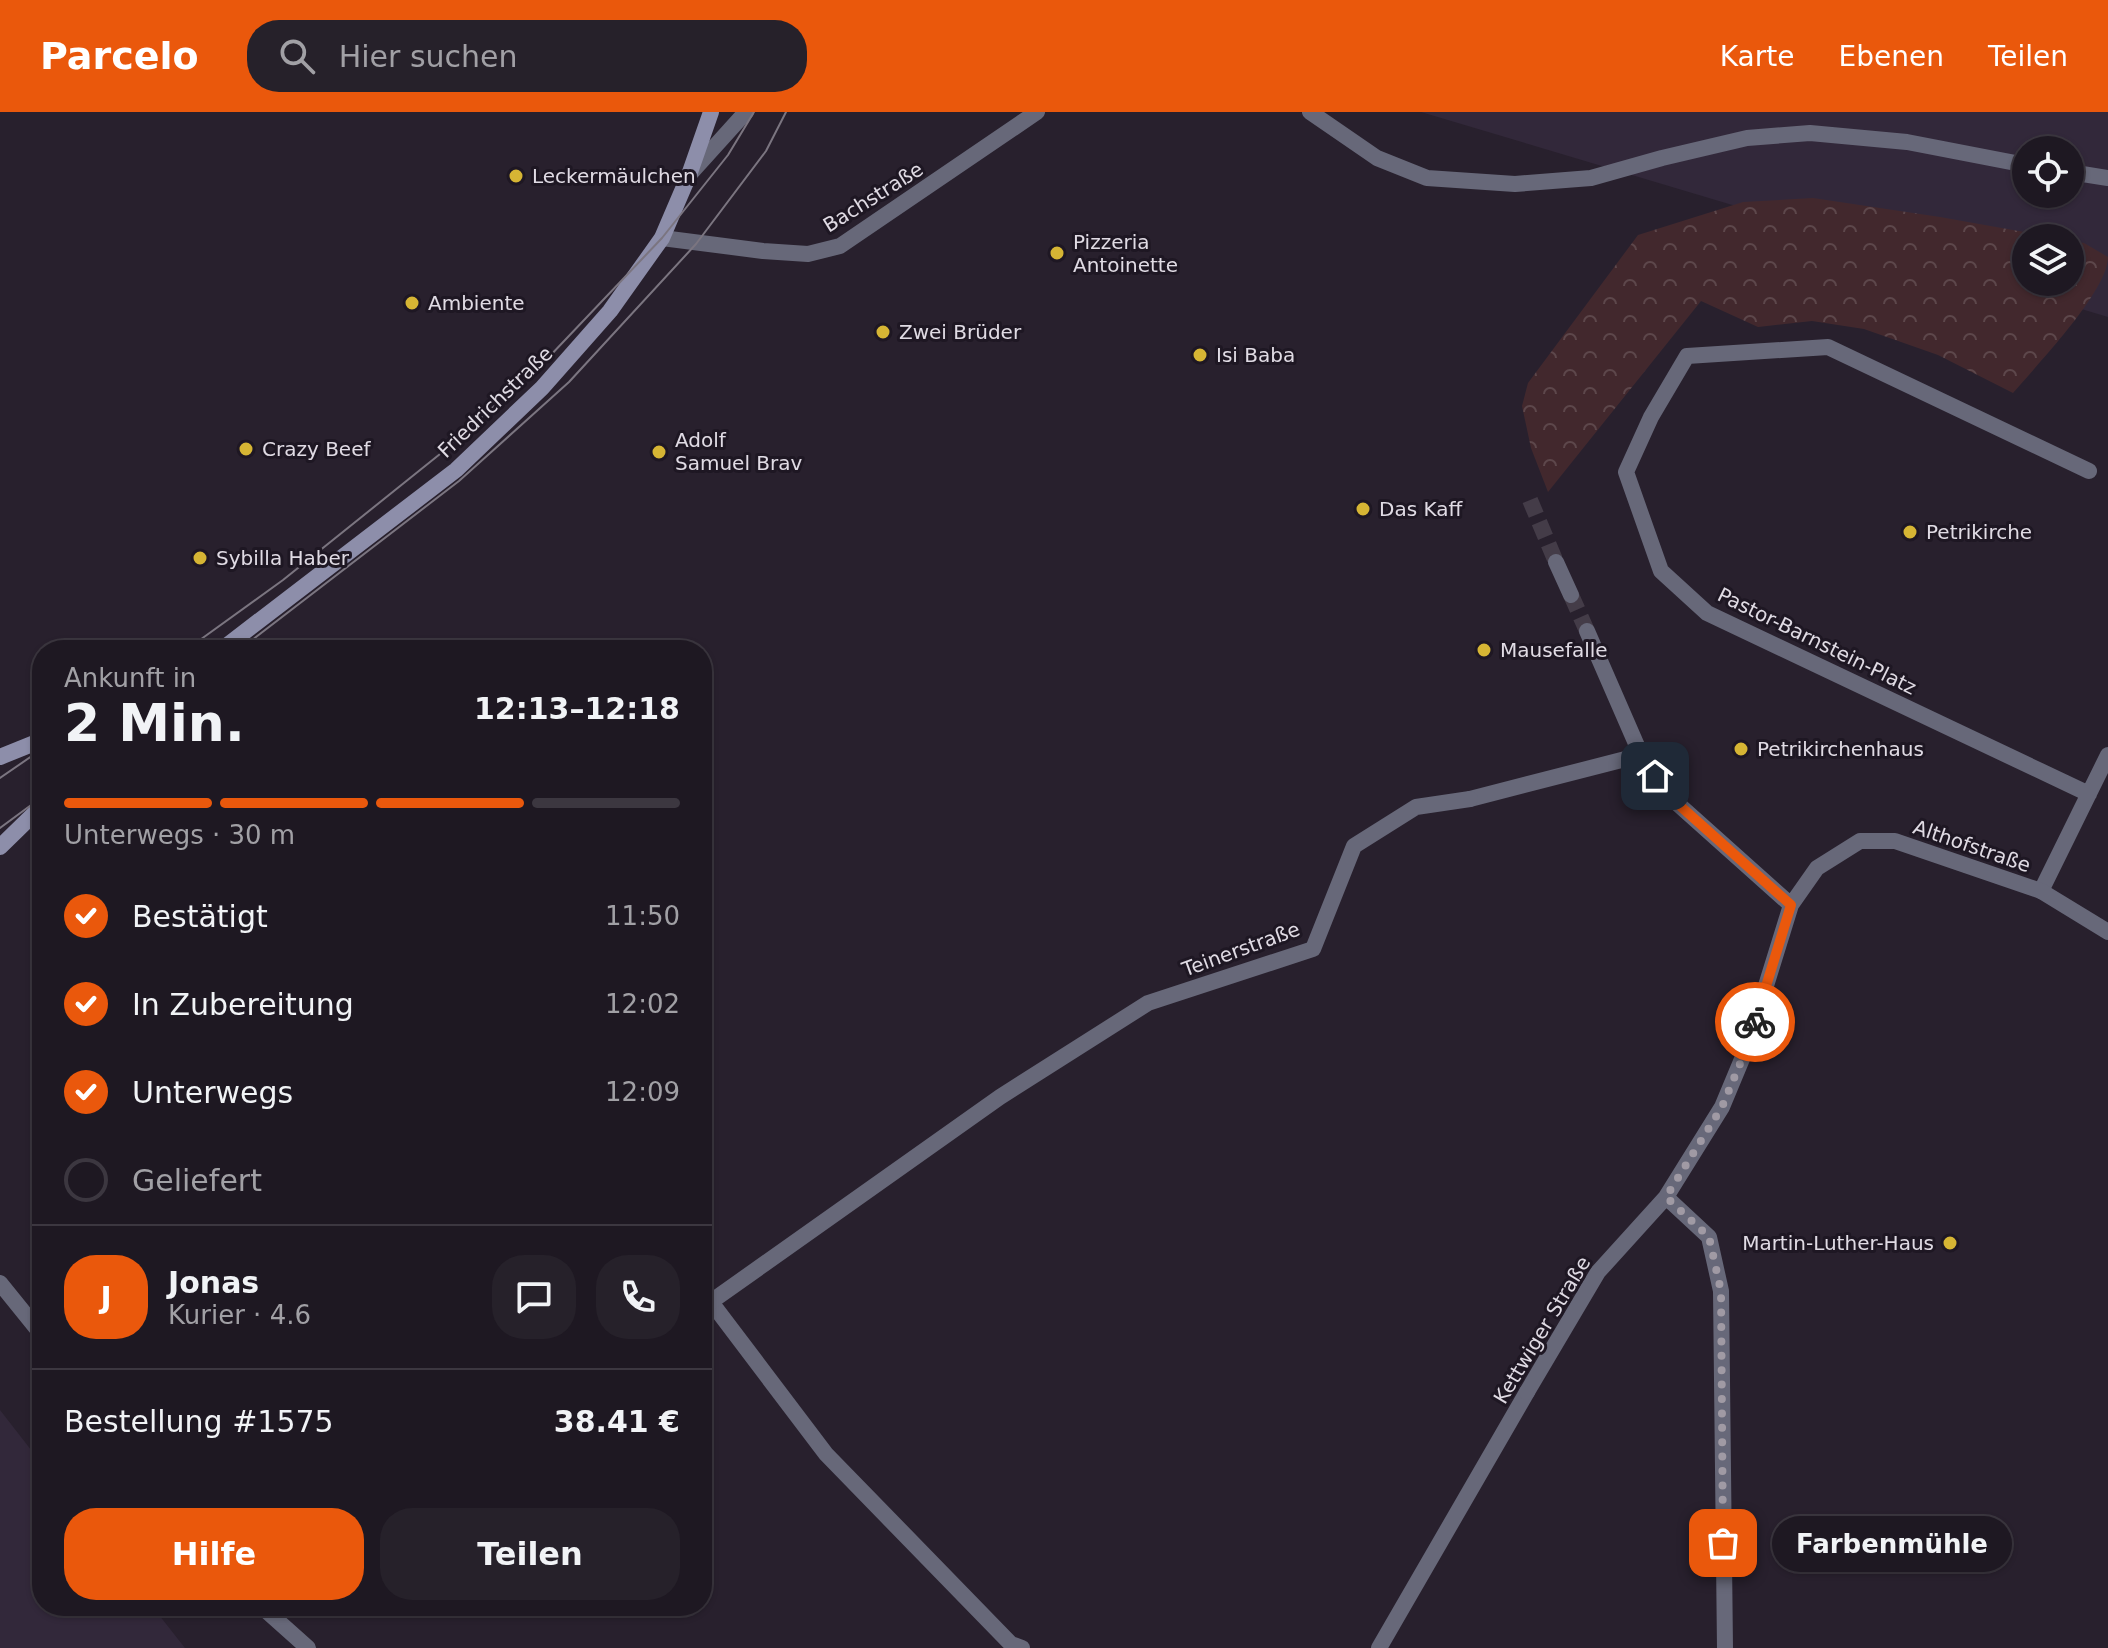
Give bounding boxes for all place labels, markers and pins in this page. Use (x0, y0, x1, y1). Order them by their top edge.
place label: Leckermäulchen (532, 164, 696, 188)
marker: Leckermäulchen (507, 167, 525, 185)
place label: Pizzeria Antoinette (1073, 230, 1178, 277)
marker: Pizzeria Antoinette (1048, 244, 1066, 262)
place label: Ambiente (428, 291, 525, 315)
marker: Ambiente (403, 294, 421, 312)
place label: Zwei Brüder (899, 320, 1022, 344)
marker: Zwei Brüder (874, 323, 892, 341)
place label: Isi Baba (1216, 343, 1295, 367)
marker: Isi Baba (1191, 346, 1209, 364)
place label: Adolf Samuel Brav (675, 428, 803, 475)
place label: Crazy Beef (262, 437, 371, 461)
marker: Crazy Beef (237, 440, 255, 458)
marker: Adolf Samuel Brav (650, 443, 668, 461)
place label: Das Kaff (1379, 497, 1463, 521)
marker: Das Kaff (1354, 500, 1372, 518)
place label: Petrikirche (1926, 520, 2032, 544)
marker: Petrikirche (1901, 523, 1919, 541)
place label: Sybilla Haber (216, 546, 350, 570)
marker: Sybilla Haber (191, 549, 209, 567)
place label: Mausefalle (1500, 638, 1608, 662)
marker: Mausefalle (1475, 641, 1493, 659)
place label: Petrikirchenhaus (1757, 737, 1924, 761)
marker: Petrikirchenhaus (1732, 740, 1750, 758)
pin (1621, 742, 1689, 810)
place label: Martin-Luther-Haus (1742, 1231, 1934, 1255)
marker: Martin-Luther-Haus (1941, 1234, 1959, 1252)
pin (1689, 1509, 1757, 1577)
callout: Farbenmühle (1771, 1515, 2011, 1571)

